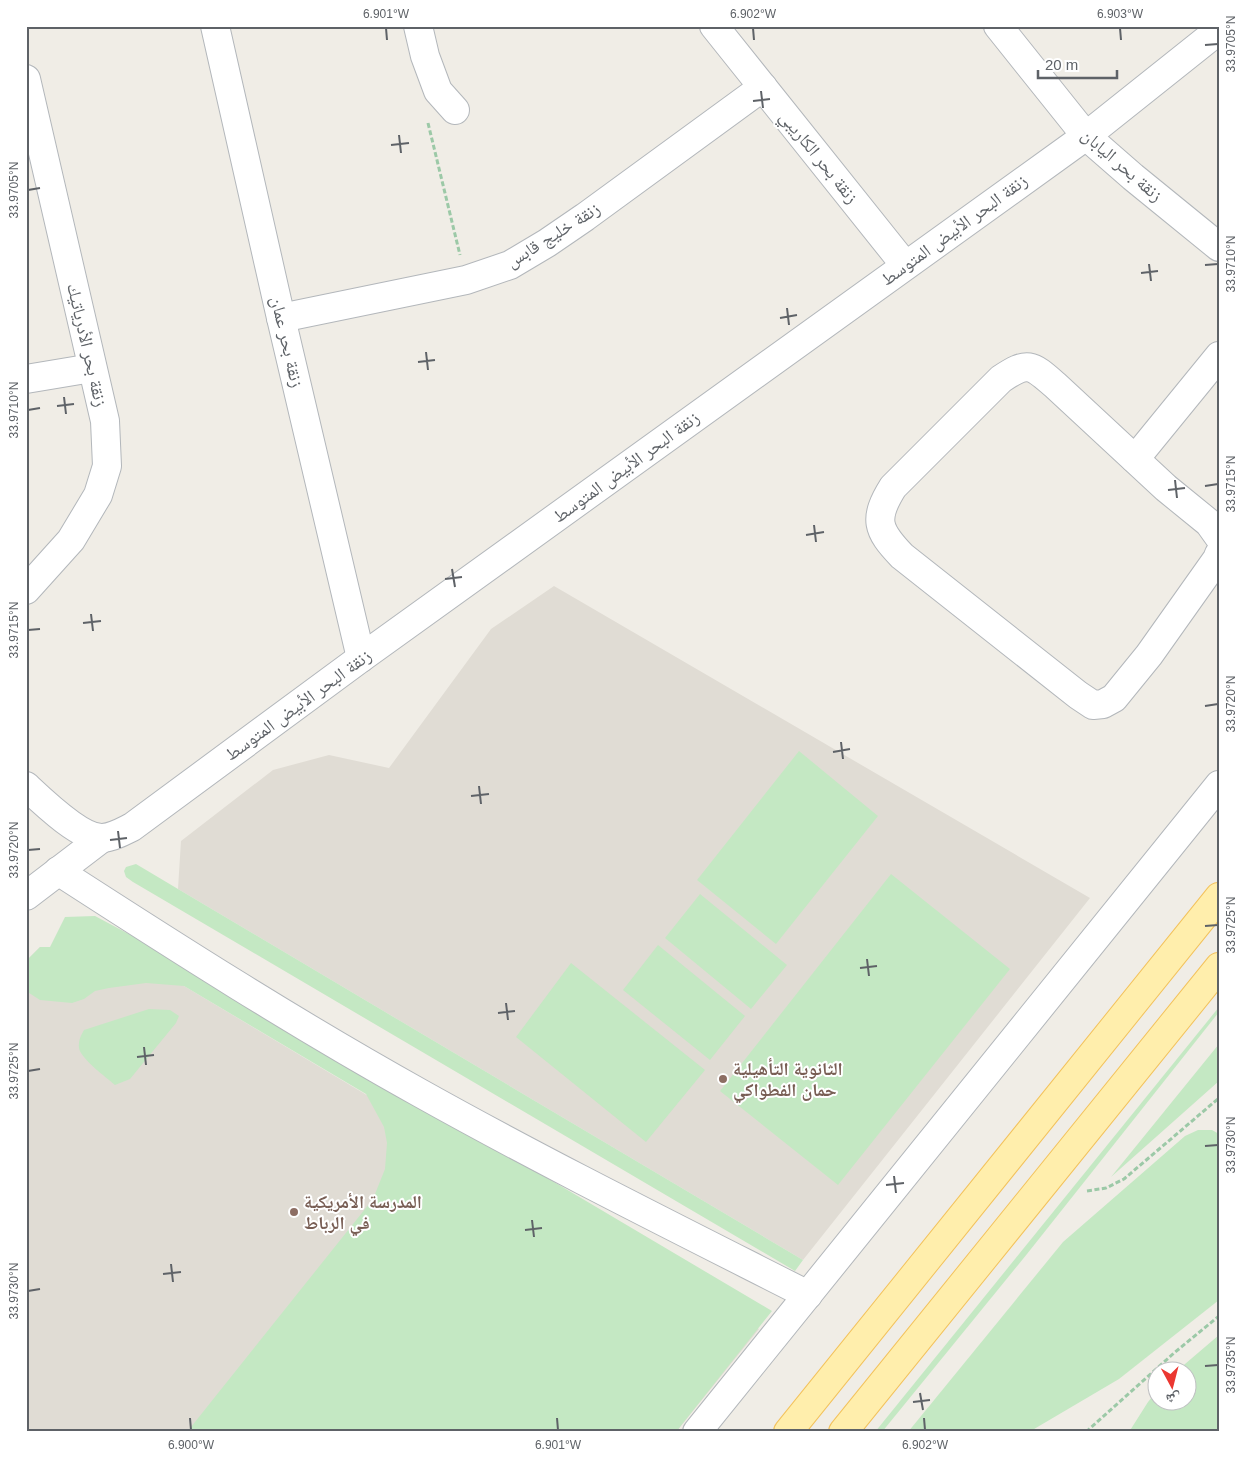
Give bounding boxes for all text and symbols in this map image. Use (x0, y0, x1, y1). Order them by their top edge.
text: 6.901°W (363, 7, 410, 21)
text: 6.902°W (730, 7, 777, 21)
text: 6.903°W (1097, 7, 1144, 21)
text: 33.9705°N (1224, 16, 1238, 72)
scale bar (1038, 48, 1116, 80)
text: 20 m (1045, 56, 1078, 73)
street label: زنقة بحر الكاريبي (772, 107, 862, 210)
street label: زنقة بحر اليابان (1077, 125, 1166, 206)
text: 33.9705°N (7, 162, 21, 218)
street label: زنقة البحر الأبيض المتوسط (877, 170, 1032, 291)
street label: زنقة خليج قابس (502, 198, 605, 273)
text: 33.9710°N (1224, 236, 1238, 292)
street label: زنقة بحر الأدرياتيك (63, 281, 111, 409)
street label: زنقة بحر عمان (266, 295, 307, 390)
text: 33.9710°N (7, 382, 21, 438)
street label: زنقة البحر الأبيض المتوسط (549, 407, 704, 528)
text: 33.9715°N (1224, 456, 1238, 512)
text: 33.9715°N (7, 602, 21, 658)
street label: زنقة البحر الأبيض المتوسط (221, 645, 376, 766)
text: 33.9720°N (1224, 676, 1238, 732)
text: 33.9720°N (7, 822, 21, 878)
text: 33.9725°N (1224, 897, 1238, 953)
text: 33.9725°N (7, 1043, 21, 1099)
place label: الثانوية التأهيلية حمان الفطواكي (733, 1058, 843, 1104)
marker: الثانوية التأهيلية حمان الفطواكي (717, 1073, 729, 1085)
text: 33.9730°N (1224, 1117, 1238, 1173)
place label: المدرسة الأمريكية في الرباط (304, 1192, 422, 1237)
marker: المدرسة الأمريكية في الرباط (288, 1206, 300, 1218)
text: 33.9730°N (7, 1263, 21, 1319)
text: 33.9735°N (1224, 1337, 1238, 1393)
north arrow (1148, 1360, 1198, 1410)
text: ش (1165, 1389, 1182, 1408)
text: 6.900°W (168, 1438, 215, 1452)
text: 6.901°W (535, 1438, 582, 1452)
text: 6.902°W (902, 1438, 949, 1452)

